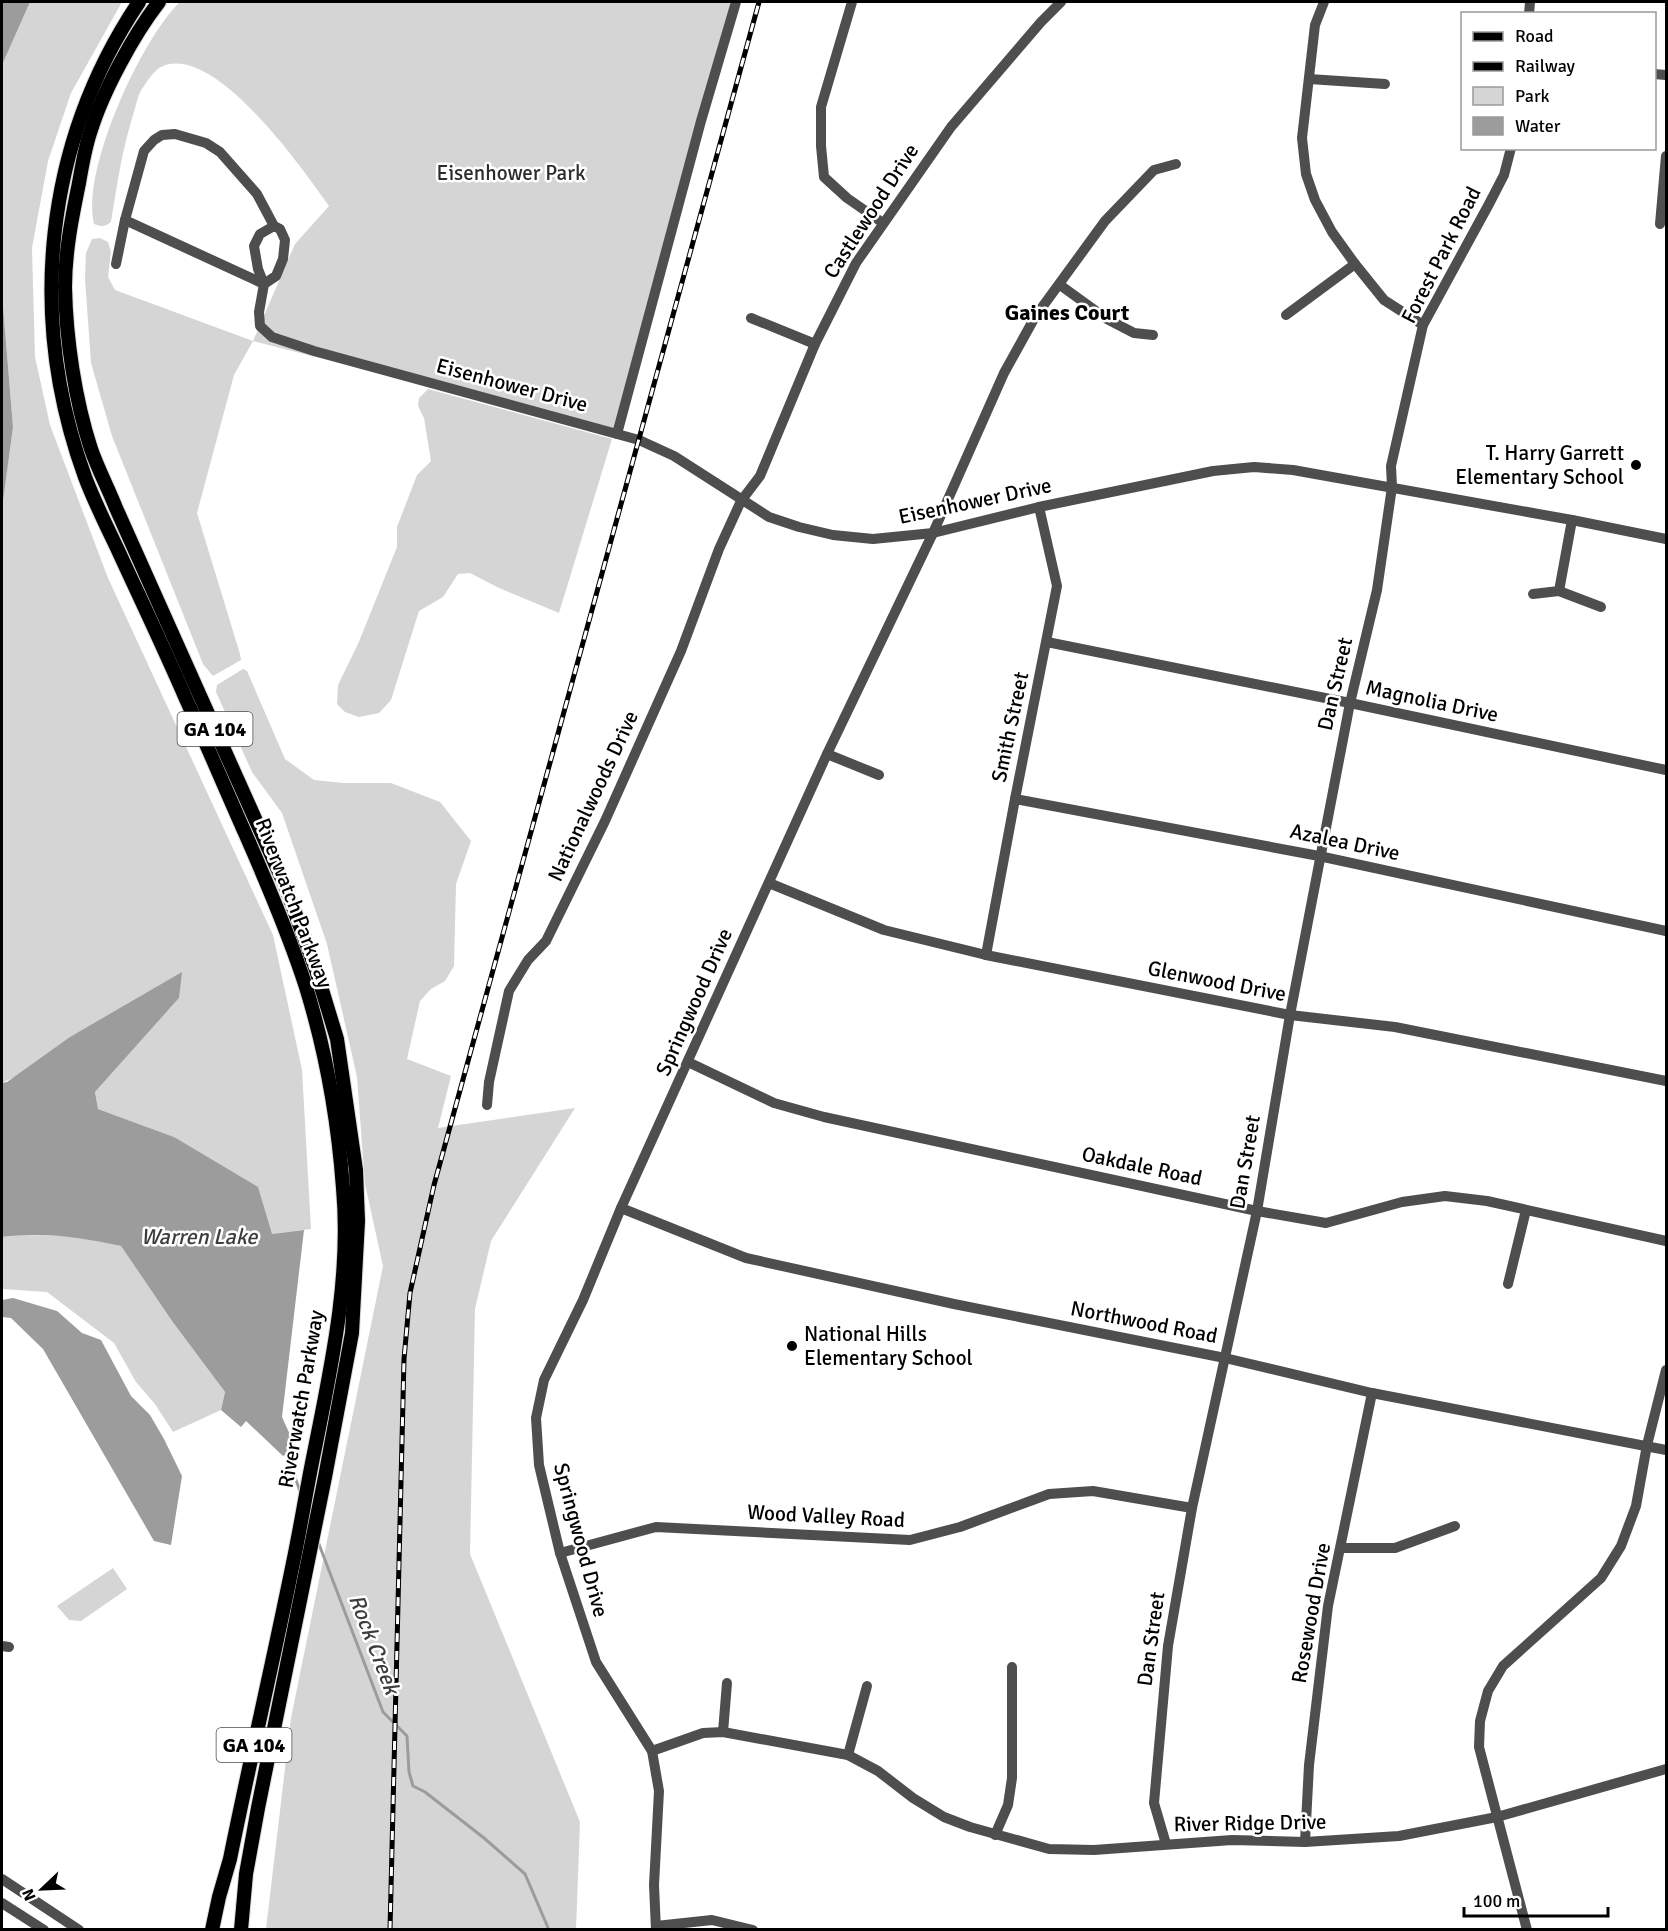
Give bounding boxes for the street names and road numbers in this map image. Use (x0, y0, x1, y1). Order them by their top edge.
street label: Castlewood Drive (818, 139, 924, 283)
street label: Forest Park Road (1395, 182, 1487, 328)
street label: Eisenhower Drive (433, 352, 591, 418)
street label: Eisenhower Drive (896, 472, 1054, 530)
street label: Dan Street (1312, 635, 1358, 733)
street label: Smith Street (986, 669, 1034, 785)
street label: Magnolia Drive (1363, 674, 1501, 728)
street label: Nationalwoods Drive (542, 706, 644, 886)
road number: GA 104 (178, 712, 252, 746)
street label: Riverwatch Parkway (250, 814, 338, 992)
street label: Azalea Drive (1288, 818, 1402, 866)
street label: Springwood Drive (650, 924, 738, 1080)
street label: Glenwood Drive (1146, 955, 1288, 1007)
street label: Dan Street (1224, 1113, 1266, 1211)
street label: Oakdale Road (1080, 1141, 1204, 1191)
street label: Northwood Road (1068, 1295, 1220, 1349)
street label: Riverwatch Parkway (273, 1308, 329, 1490)
street label: Springwood Drive (548, 1460, 614, 1620)
street label: Wood Valley Road (746, 1499, 906, 1533)
street label: Rosewood Drive (1286, 1541, 1336, 1685)
street label: Dan Street (1132, 1590, 1170, 1688)
road number: GA 104 (216, 1728, 292, 1762)
street label: River Ridge Drive (1173, 1809, 1327, 1837)

